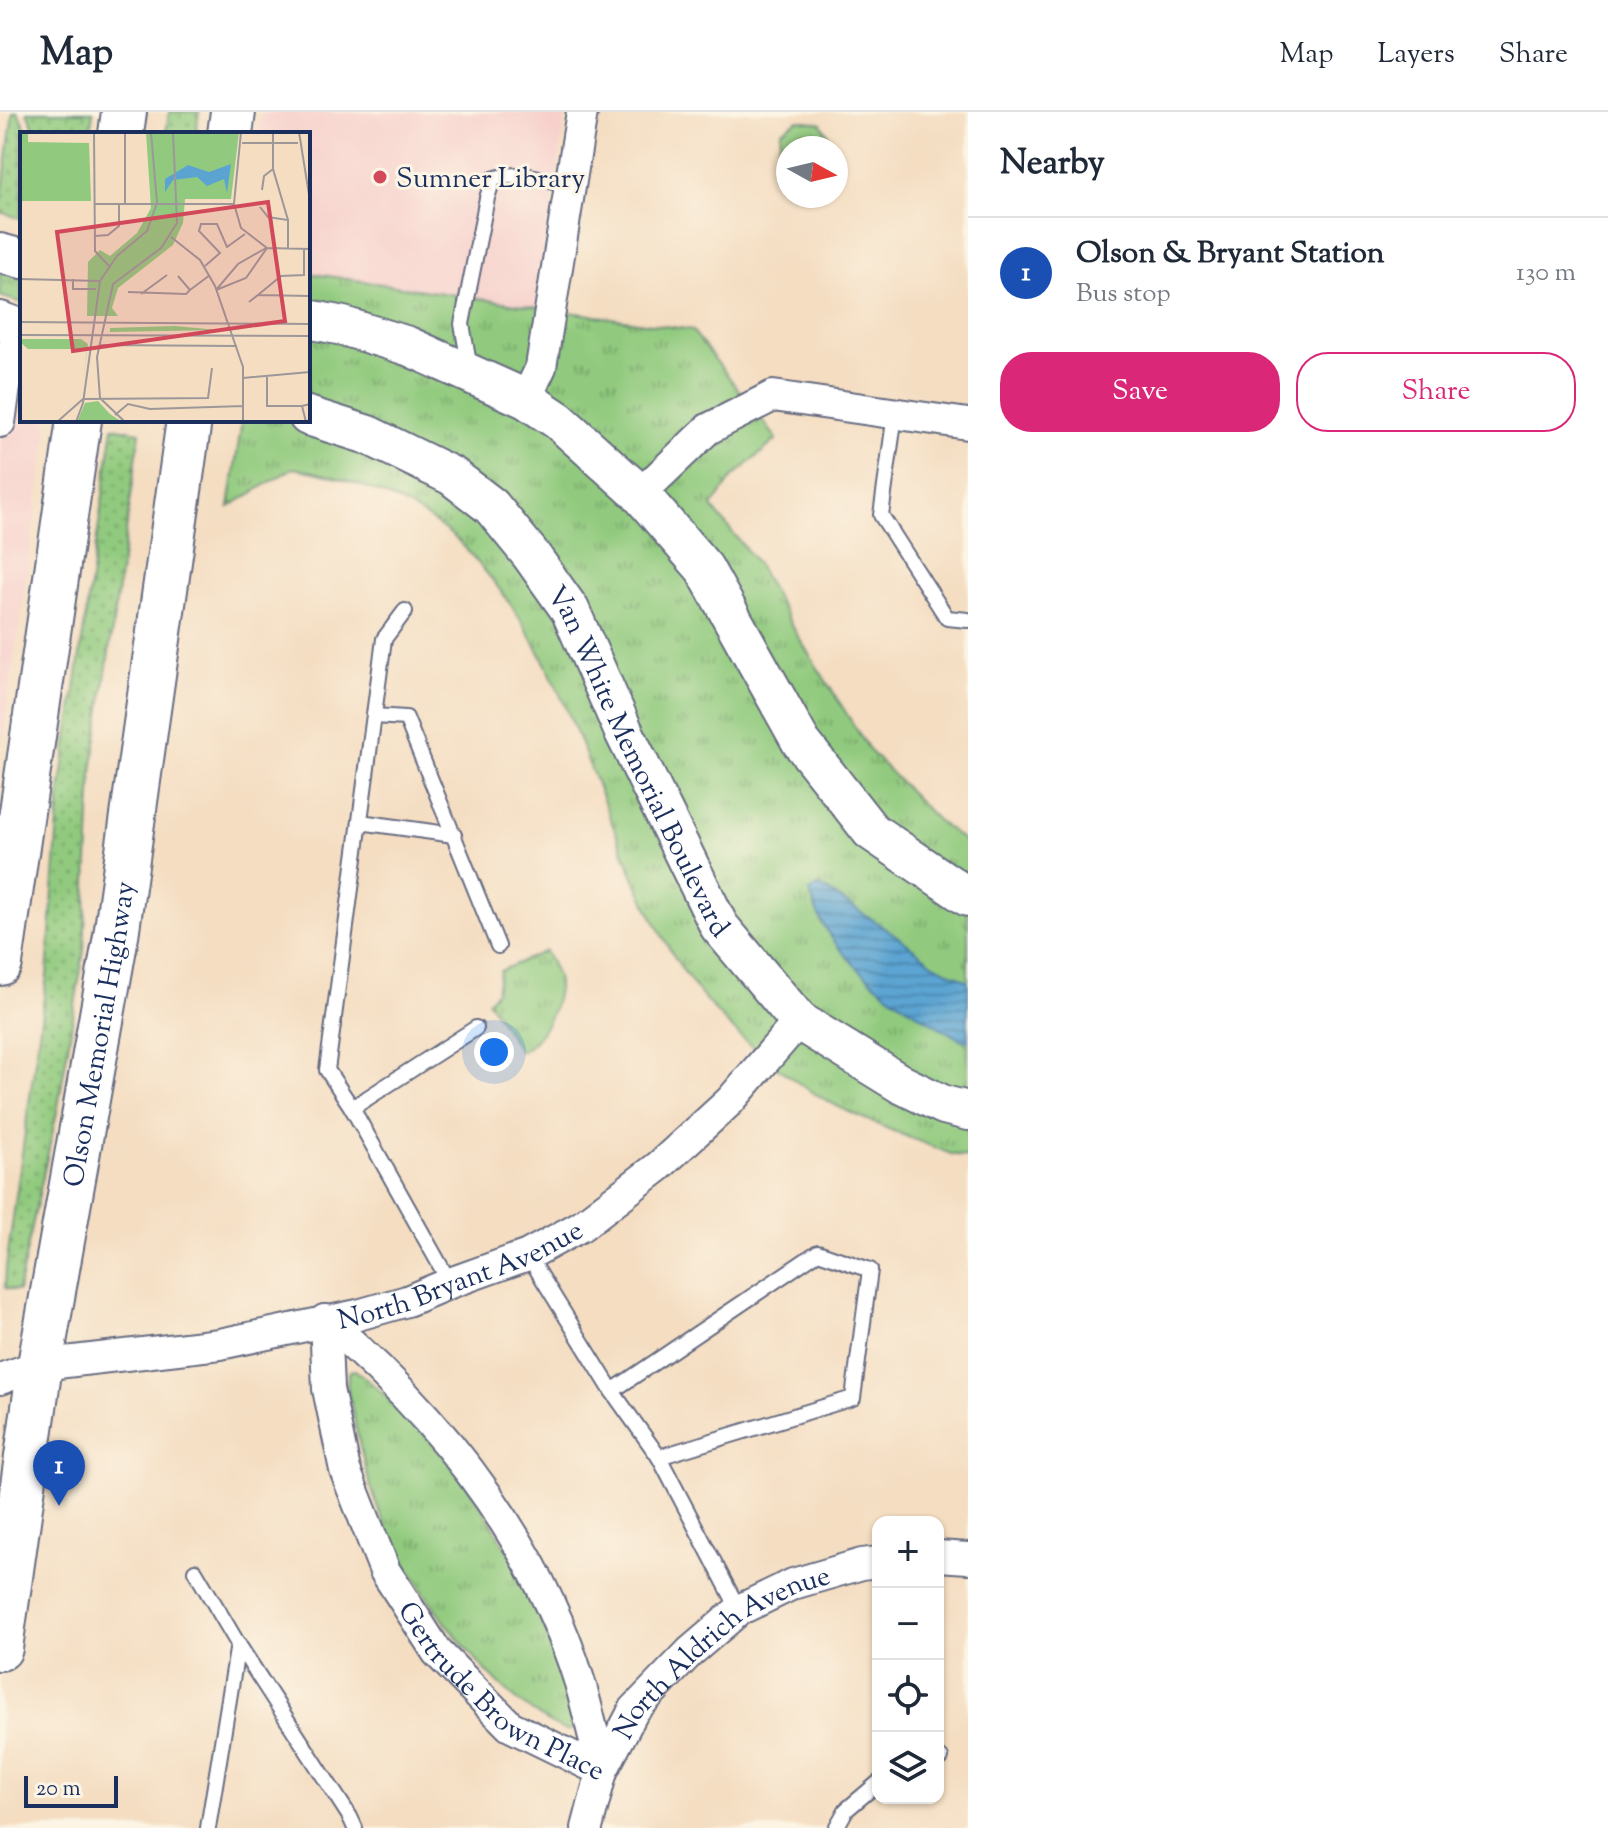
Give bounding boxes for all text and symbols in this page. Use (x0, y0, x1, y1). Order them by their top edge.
text: Map (40, 28, 113, 82)
text: Map (1280, 35, 1333, 75)
text: Layers (1377, 35, 1455, 75)
text: Share (1499, 35, 1568, 75)
inset map (20, 132, 310, 422)
north arrow (776, 136, 848, 208)
text: Nearby (1000, 140, 1105, 189)
place label: Sumner Library (396, 160, 585, 200)
marker: Sumner Library (371, 168, 389, 186)
text: Olson & Bryant Station (1076, 233, 1385, 276)
text: 1 (1022, 255, 1030, 292)
text: 130 m (1516, 255, 1576, 292)
text: Bus stop (1076, 276, 1171, 313)
button: Save (1000, 352, 1280, 432)
button: Share (1296, 352, 1576, 432)
street label: Van White Memorial Boulevard (536, 578, 738, 948)
street label: Olson Memorial Highway (55, 879, 147, 1190)
your location (474, 1032, 514, 1072)
street label: North Bryant Avenue (334, 1212, 591, 1342)
pin: 1 (33, 1440, 85, 1506)
map controls (872, 1516, 944, 1804)
button: + (872, 1516, 944, 1588)
street label: North Aldrich Avenue (605, 1557, 835, 1747)
button: − (872, 1588, 944, 1660)
street label: Gertrude Brown Place (387, 1595, 611, 1792)
button: locate (872, 1660, 944, 1732)
button: layers (872, 1732, 944, 1804)
scale bar (24, 1772, 118, 1808)
text: 20 m (36, 1774, 81, 1806)

